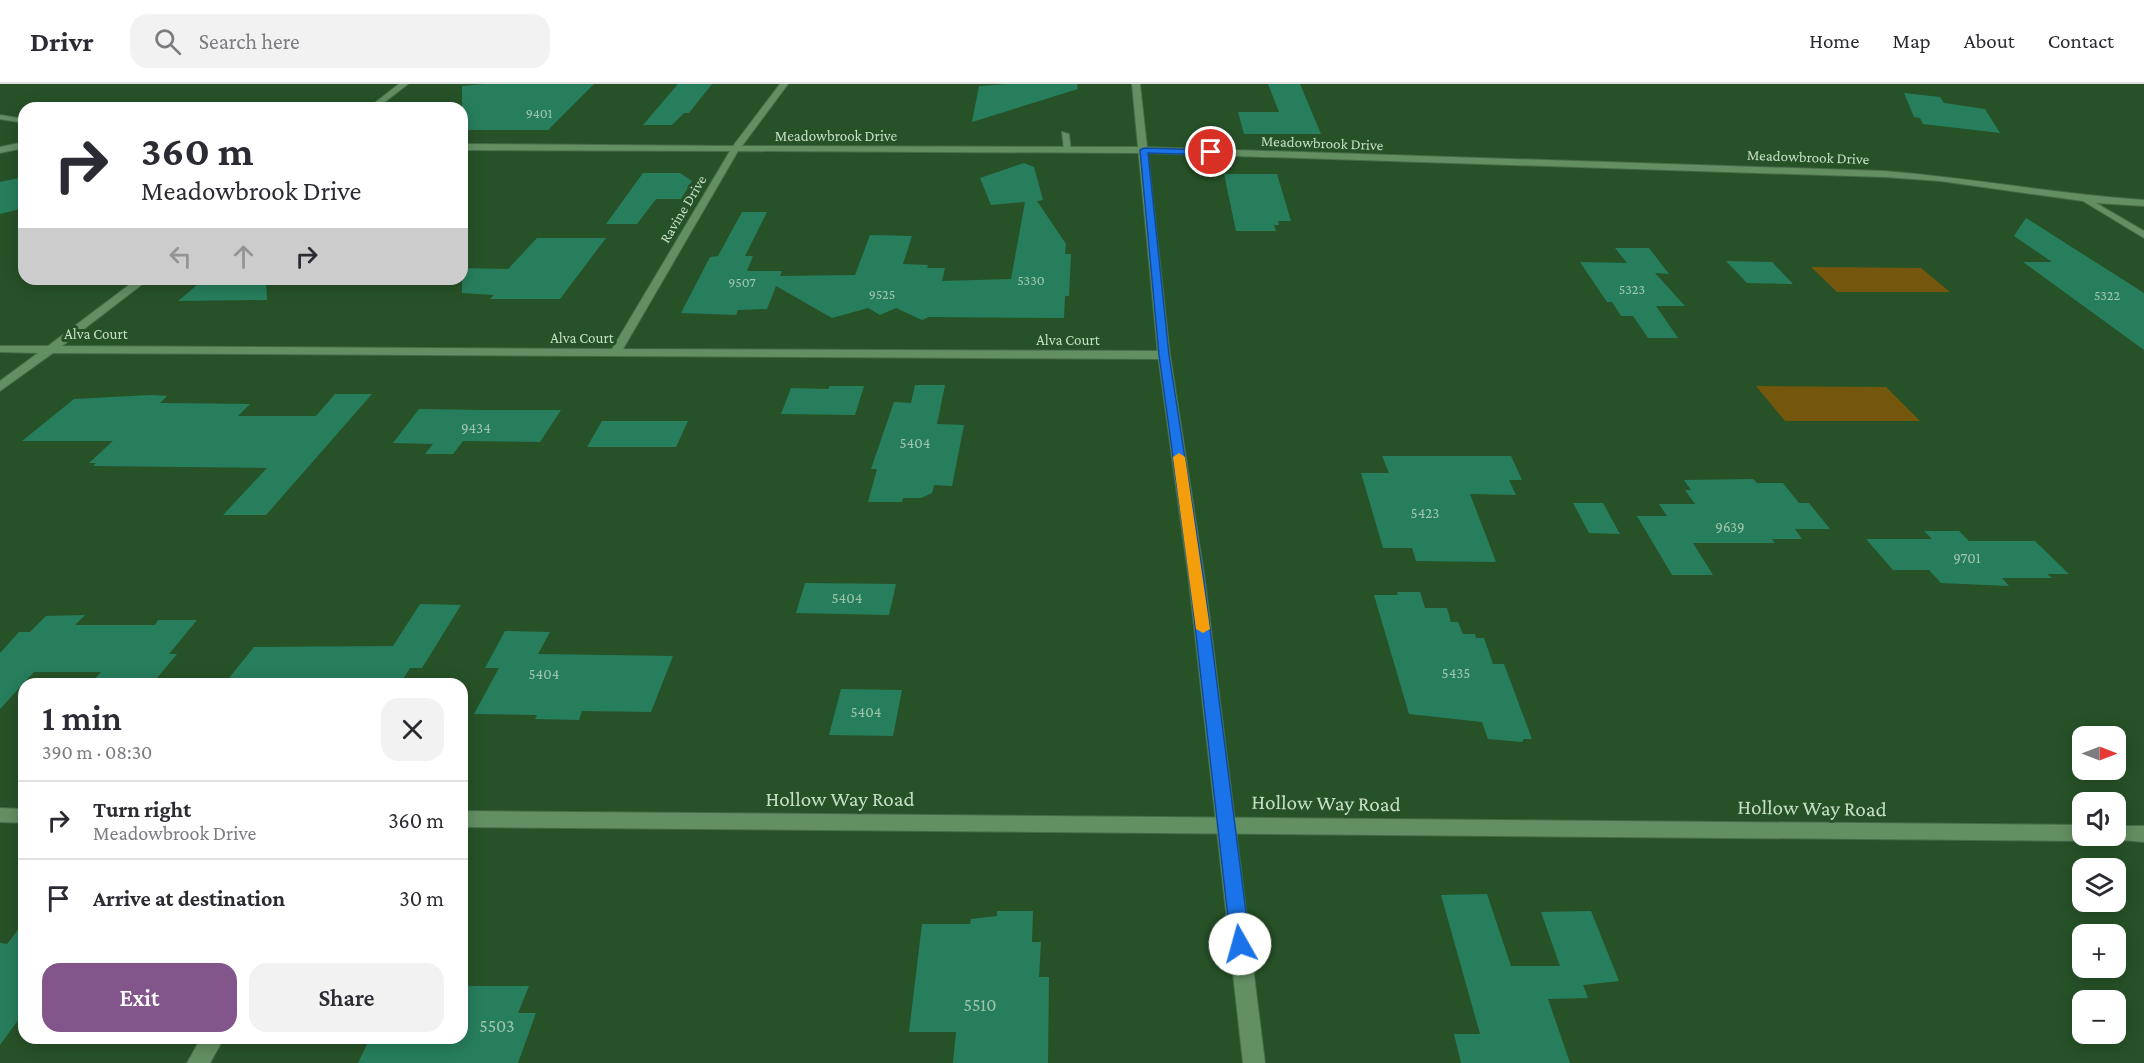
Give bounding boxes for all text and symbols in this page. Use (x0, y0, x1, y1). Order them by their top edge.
search box (130, 14, 550, 68)
icon: search (151, 25, 184, 58)
text: Drivr (30, 26, 94, 57)
text: Search here (199, 29, 300, 54)
text: Home (1809, 29, 1859, 53)
text: Map (1892, 29, 1931, 53)
text: About (1964, 29, 2015, 53)
text: Contact (2048, 29, 2114, 53)
house number: 9401 (526, 105, 553, 121)
icon: right (42, 126, 120, 204)
pin (1185, 126, 1236, 177)
text: 360 m (141, 127, 254, 174)
street label: Meadowbrook Drive (775, 128, 898, 144)
street label: Meadowbrook Drive (1261, 133, 1384, 153)
icon: arrive (1194, 135, 1227, 168)
street label: Meadowbrook Drive (1747, 147, 1870, 167)
street label: Ravine Drive (657, 172, 710, 246)
text: Meadowbrook Drive (141, 176, 361, 206)
icon: left (164, 240, 197, 273)
icon: ahead (227, 240, 260, 273)
icon: right (290, 240, 323, 273)
house number: 5330 (1017, 272, 1045, 288)
house number: 9507 (728, 274, 756, 290)
house number: 5323 (1619, 281, 1645, 297)
house number: 9525 (869, 286, 895, 302)
house number: 5322 (2094, 287, 2120, 303)
street label: Alva Court (64, 326, 129, 342)
street label: Alva Court (550, 330, 615, 346)
street label: Alva Court (1036, 332, 1101, 348)
house number: 9434 (461, 420, 491, 436)
house number: 5404 (900, 435, 930, 451)
house number: 5423 (1411, 505, 1439, 521)
house number: 9639 (1715, 519, 1745, 535)
house number: 9701 (1953, 550, 1981, 566)
house number: 5404 (832, 590, 862, 606)
house number: 5435 (1442, 665, 1470, 681)
house number: 5404 (529, 666, 559, 682)
text: 1 min (42, 698, 122, 738)
button: close (381, 698, 444, 761)
house number: 5404 (851, 704, 881, 720)
north arrow (2072, 726, 2126, 780)
map controls (2072, 726, 2126, 1044)
text: 390 m · 08:30 (42, 741, 152, 763)
street label: Hollow Way Road (765, 787, 915, 811)
street label: Hollow Way Road (1251, 790, 1401, 816)
button: sound (2072, 792, 2126, 846)
street label: Hollow Way Road (1737, 795, 1887, 821)
text: Turn right (93, 797, 191, 822)
icon: right (42, 804, 75, 837)
text: 360 m (388, 808, 444, 833)
text: Meadowbrook Drive (93, 822, 256, 844)
button: layers (2072, 858, 2126, 912)
icon: arrive (42, 882, 75, 915)
text: Arrive at destination (93, 886, 285, 911)
text: 30 m (399, 886, 444, 911)
position arrow (1208, 912, 1272, 976)
button: + (2072, 924, 2126, 978)
button: Exit (42, 963, 237, 1032)
button: Share (249, 963, 444, 1032)
button: − (2072, 990, 2126, 1044)
house number: 5510 (964, 995, 996, 1015)
house number: 5503 (479, 1016, 515, 1036)

